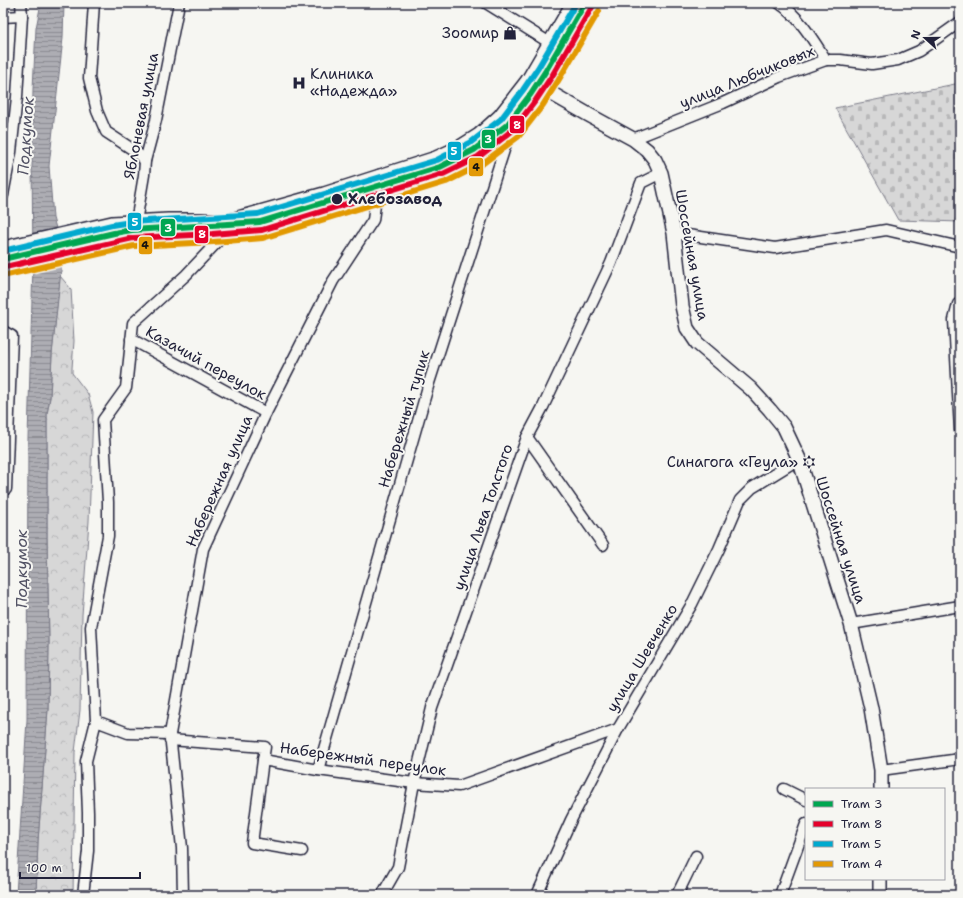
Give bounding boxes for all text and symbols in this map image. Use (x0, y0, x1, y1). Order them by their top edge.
north arrow (905, 18, 945, 58)
place label: Зоомир (442, 23, 499, 43)
shop icon: Зоомир (502, 25, 518, 41)
text: N (908, 28, 925, 41)
street label: улица Любчиковых (677, 41, 817, 113)
street label: Яблоневая улица (119, 50, 163, 181)
place label: Клиника «Надежда» (310, 64, 397, 101)
hospital icon: Клиника «Надежда» (291, 75, 307, 91)
water label: Подкумок (12, 96, 39, 176)
line badge: 8 (509, 115, 525, 134)
text: 8 (513, 118, 521, 133)
line badge: 3 (481, 129, 496, 149)
text: 3 (484, 132, 492, 147)
line badge: 5 (447, 141, 462, 161)
text: 5 (451, 144, 458, 159)
line badge: 4 (468, 157, 484, 177)
text: 4 (472, 160, 480, 175)
street label: Шоссейная улица (671, 188, 713, 323)
place label: Хлебозавод (348, 189, 442, 209)
marker: Хлебозавод (330, 192, 344, 206)
line badge: 5 (127, 212, 142, 231)
text: 5 (132, 215, 139, 230)
line badge: 3 (160, 218, 176, 237)
text: 3 (164, 221, 172, 236)
line badge: 8 (194, 225, 209, 244)
text: 8 (198, 227, 206, 242)
line badge: 4 (138, 236, 153, 255)
text: 4 (141, 238, 149, 253)
street label: Казачий переулок (142, 321, 270, 405)
street label: Набережный тупик (374, 348, 434, 490)
street label: Набережная улица (181, 411, 257, 550)
street label: улица Льва Толстого (449, 441, 517, 593)
place label: Синагога «Геула» (667, 452, 798, 472)
synagogue icon: Синагога «Геула» (801, 454, 817, 470)
street label: Шоссейная улица (811, 474, 871, 607)
water label: Подкумок (11, 529, 32, 608)
street label: улица Шевченко (602, 600, 682, 716)
street label: Набережный переулок (278, 737, 448, 781)
legend (805, 788, 945, 880)
text: Tram 3 (841, 796, 883, 812)
text: Tram 8 (841, 816, 883, 832)
text: Tram 5 (841, 836, 881, 852)
scale bar (20, 854, 140, 880)
text: Tram 4 (841, 856, 883, 872)
text: 100 m (26, 860, 62, 876)

